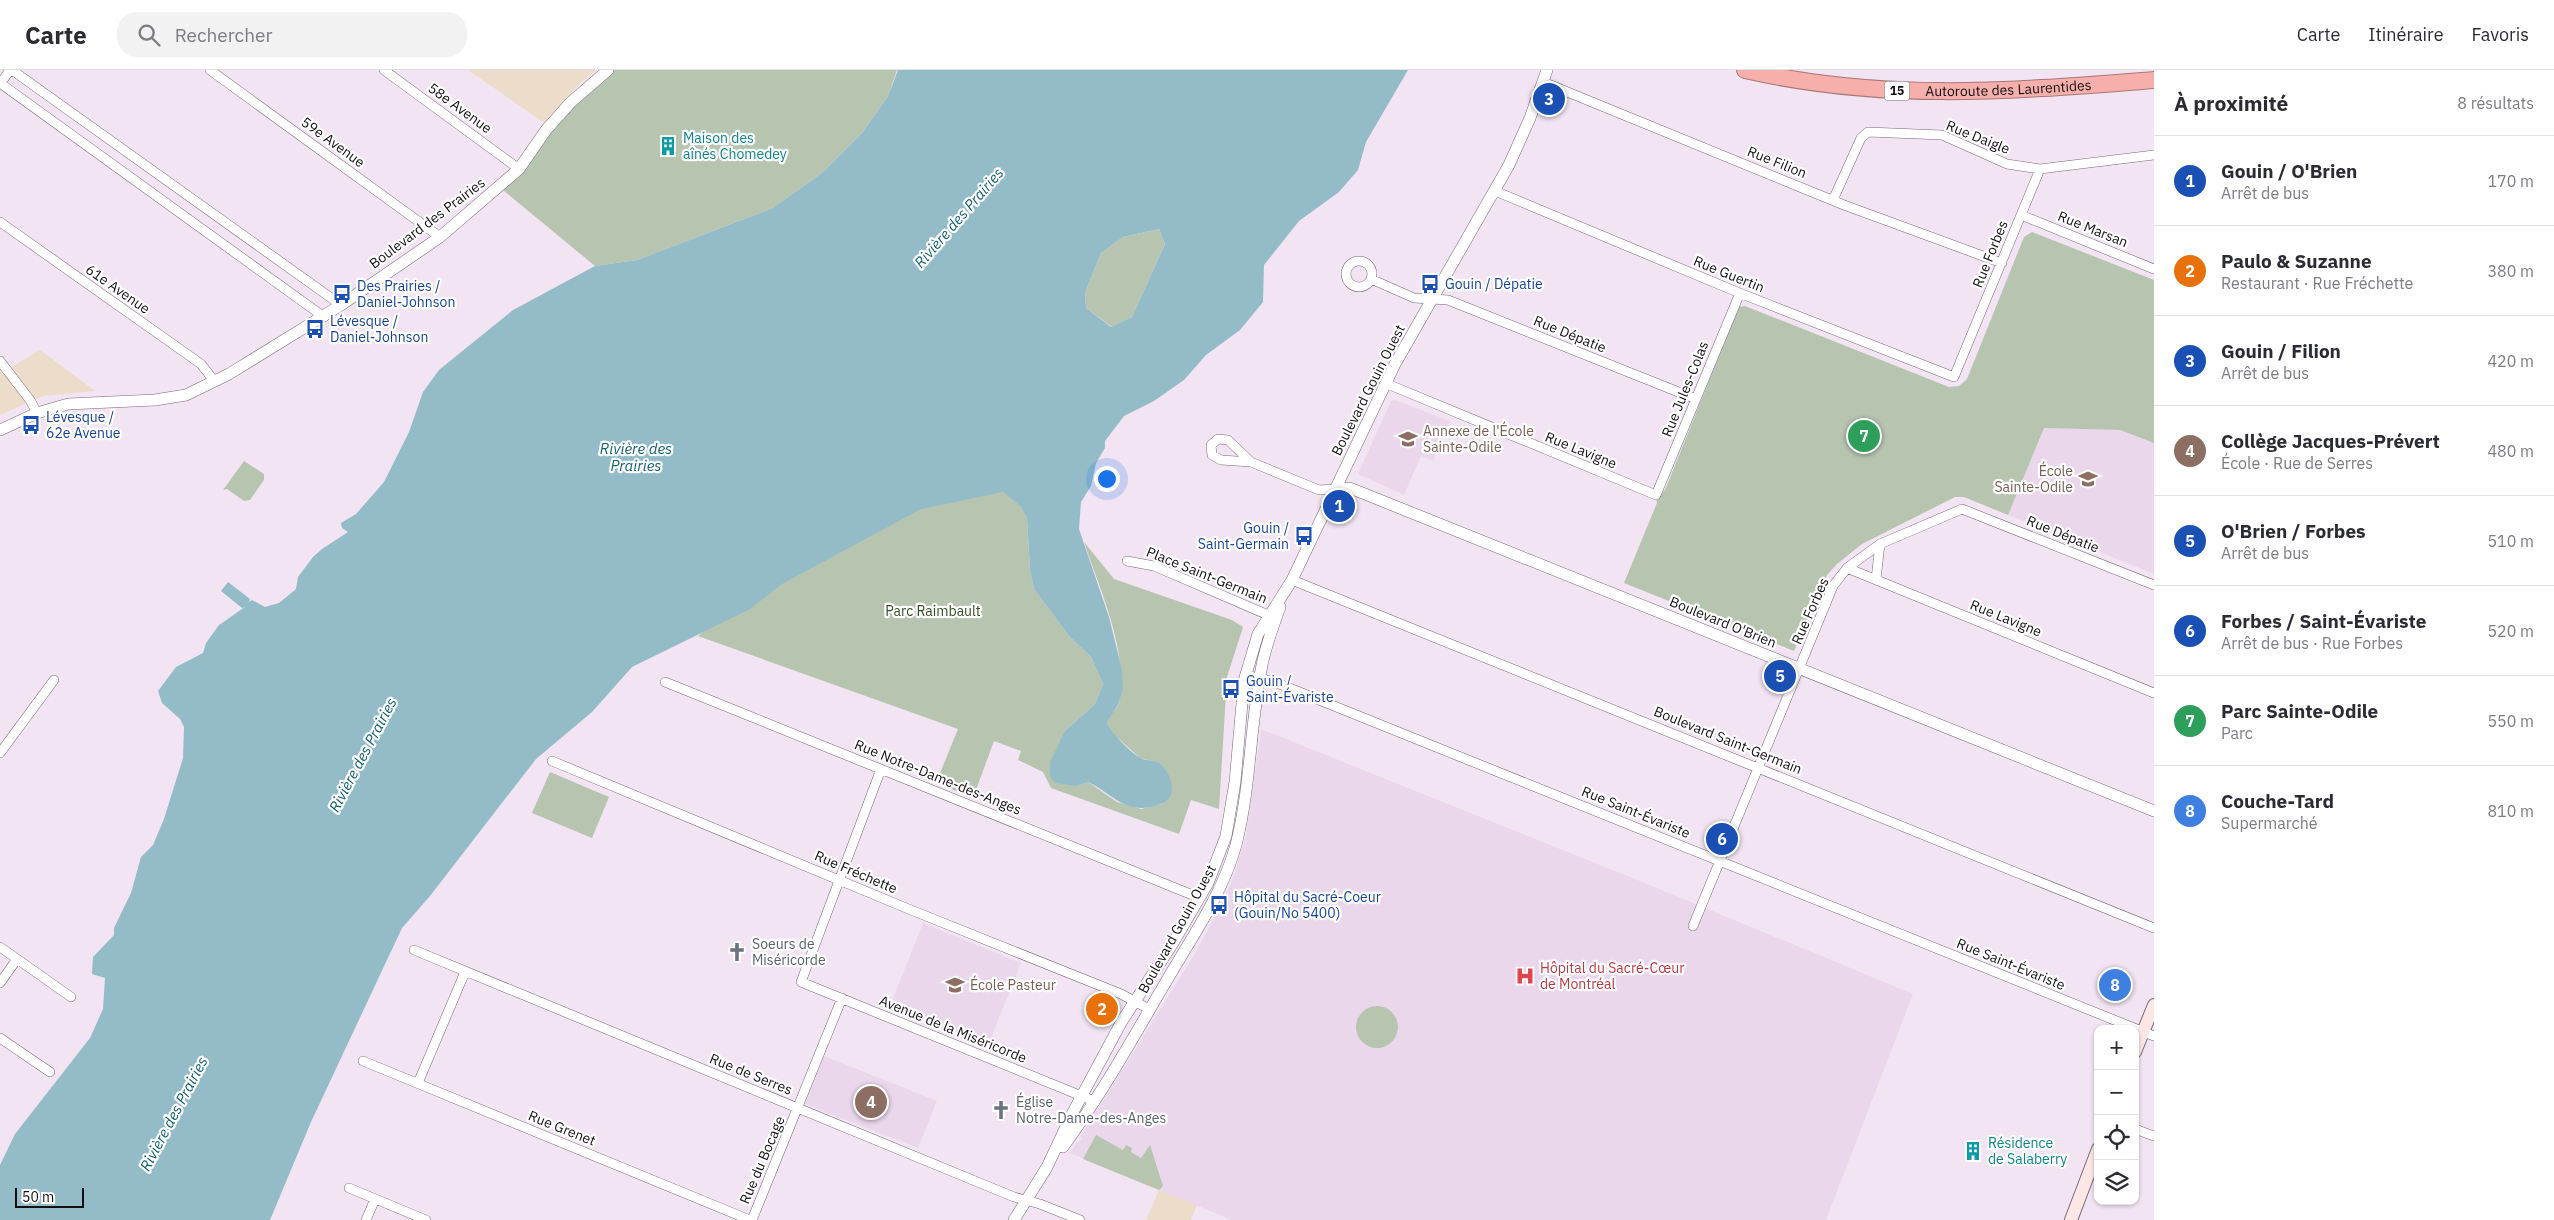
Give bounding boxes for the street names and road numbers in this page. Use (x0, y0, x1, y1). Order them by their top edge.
street label: Autoroute des Laurentides (1925, 76, 2092, 100)
street label: 58e Avenue (425, 79, 496, 137)
road number: 15 (1884, 82, 1910, 100)
street label: 59e Avenue (298, 113, 369, 171)
street label: Rue Daigle (1943, 116, 2013, 158)
street label: Rue Filion (1745, 142, 1809, 182)
street label: Boulevard des Prairies (365, 173, 489, 272)
street label: Rue Marsan (2055, 207, 2131, 251)
street label: Rue Forbes (1968, 218, 2012, 290)
street label: Rue Guertin (1691, 252, 1767, 296)
street label: 61e Avenue (82, 260, 154, 318)
street label: Rue Dépatie (1531, 311, 1609, 357)
street label: Boulevard Gouin Ouest (1327, 321, 1409, 458)
street label: Rue Jules-Colas (1658, 338, 1712, 439)
street label: Rue Lavigne (1543, 427, 1620, 473)
street label: Rue Dépatie (2024, 511, 2102, 557)
street label: Place Saint-Germain (1144, 543, 1270, 607)
street label: Rue Forbes (1787, 575, 1833, 647)
street label: Boulevard O'Brien (1667, 592, 1779, 652)
street label: Rue Lavigne (1968, 595, 2045, 641)
street label: Boulevard Saint-Germain (1651, 702, 1805, 778)
street label: Rue Notre-Dame-des-Anges (852, 735, 1024, 819)
street label: Rue Saint-Évariste (1579, 781, 1694, 842)
street label: Rue Fréchette (812, 846, 900, 898)
street label: Boulevard Gouin Ouest (1134, 861, 1220, 997)
street label: Rue Saint-Évariste (1954, 933, 2069, 994)
street label: Avenue de la Miséricorde (877, 991, 1030, 1067)
street label: Rue de Serres (707, 1049, 795, 1099)
street label: Rue Grenet (526, 1106, 598, 1150)
street label: Rue du Bocage (735, 1113, 789, 1207)

